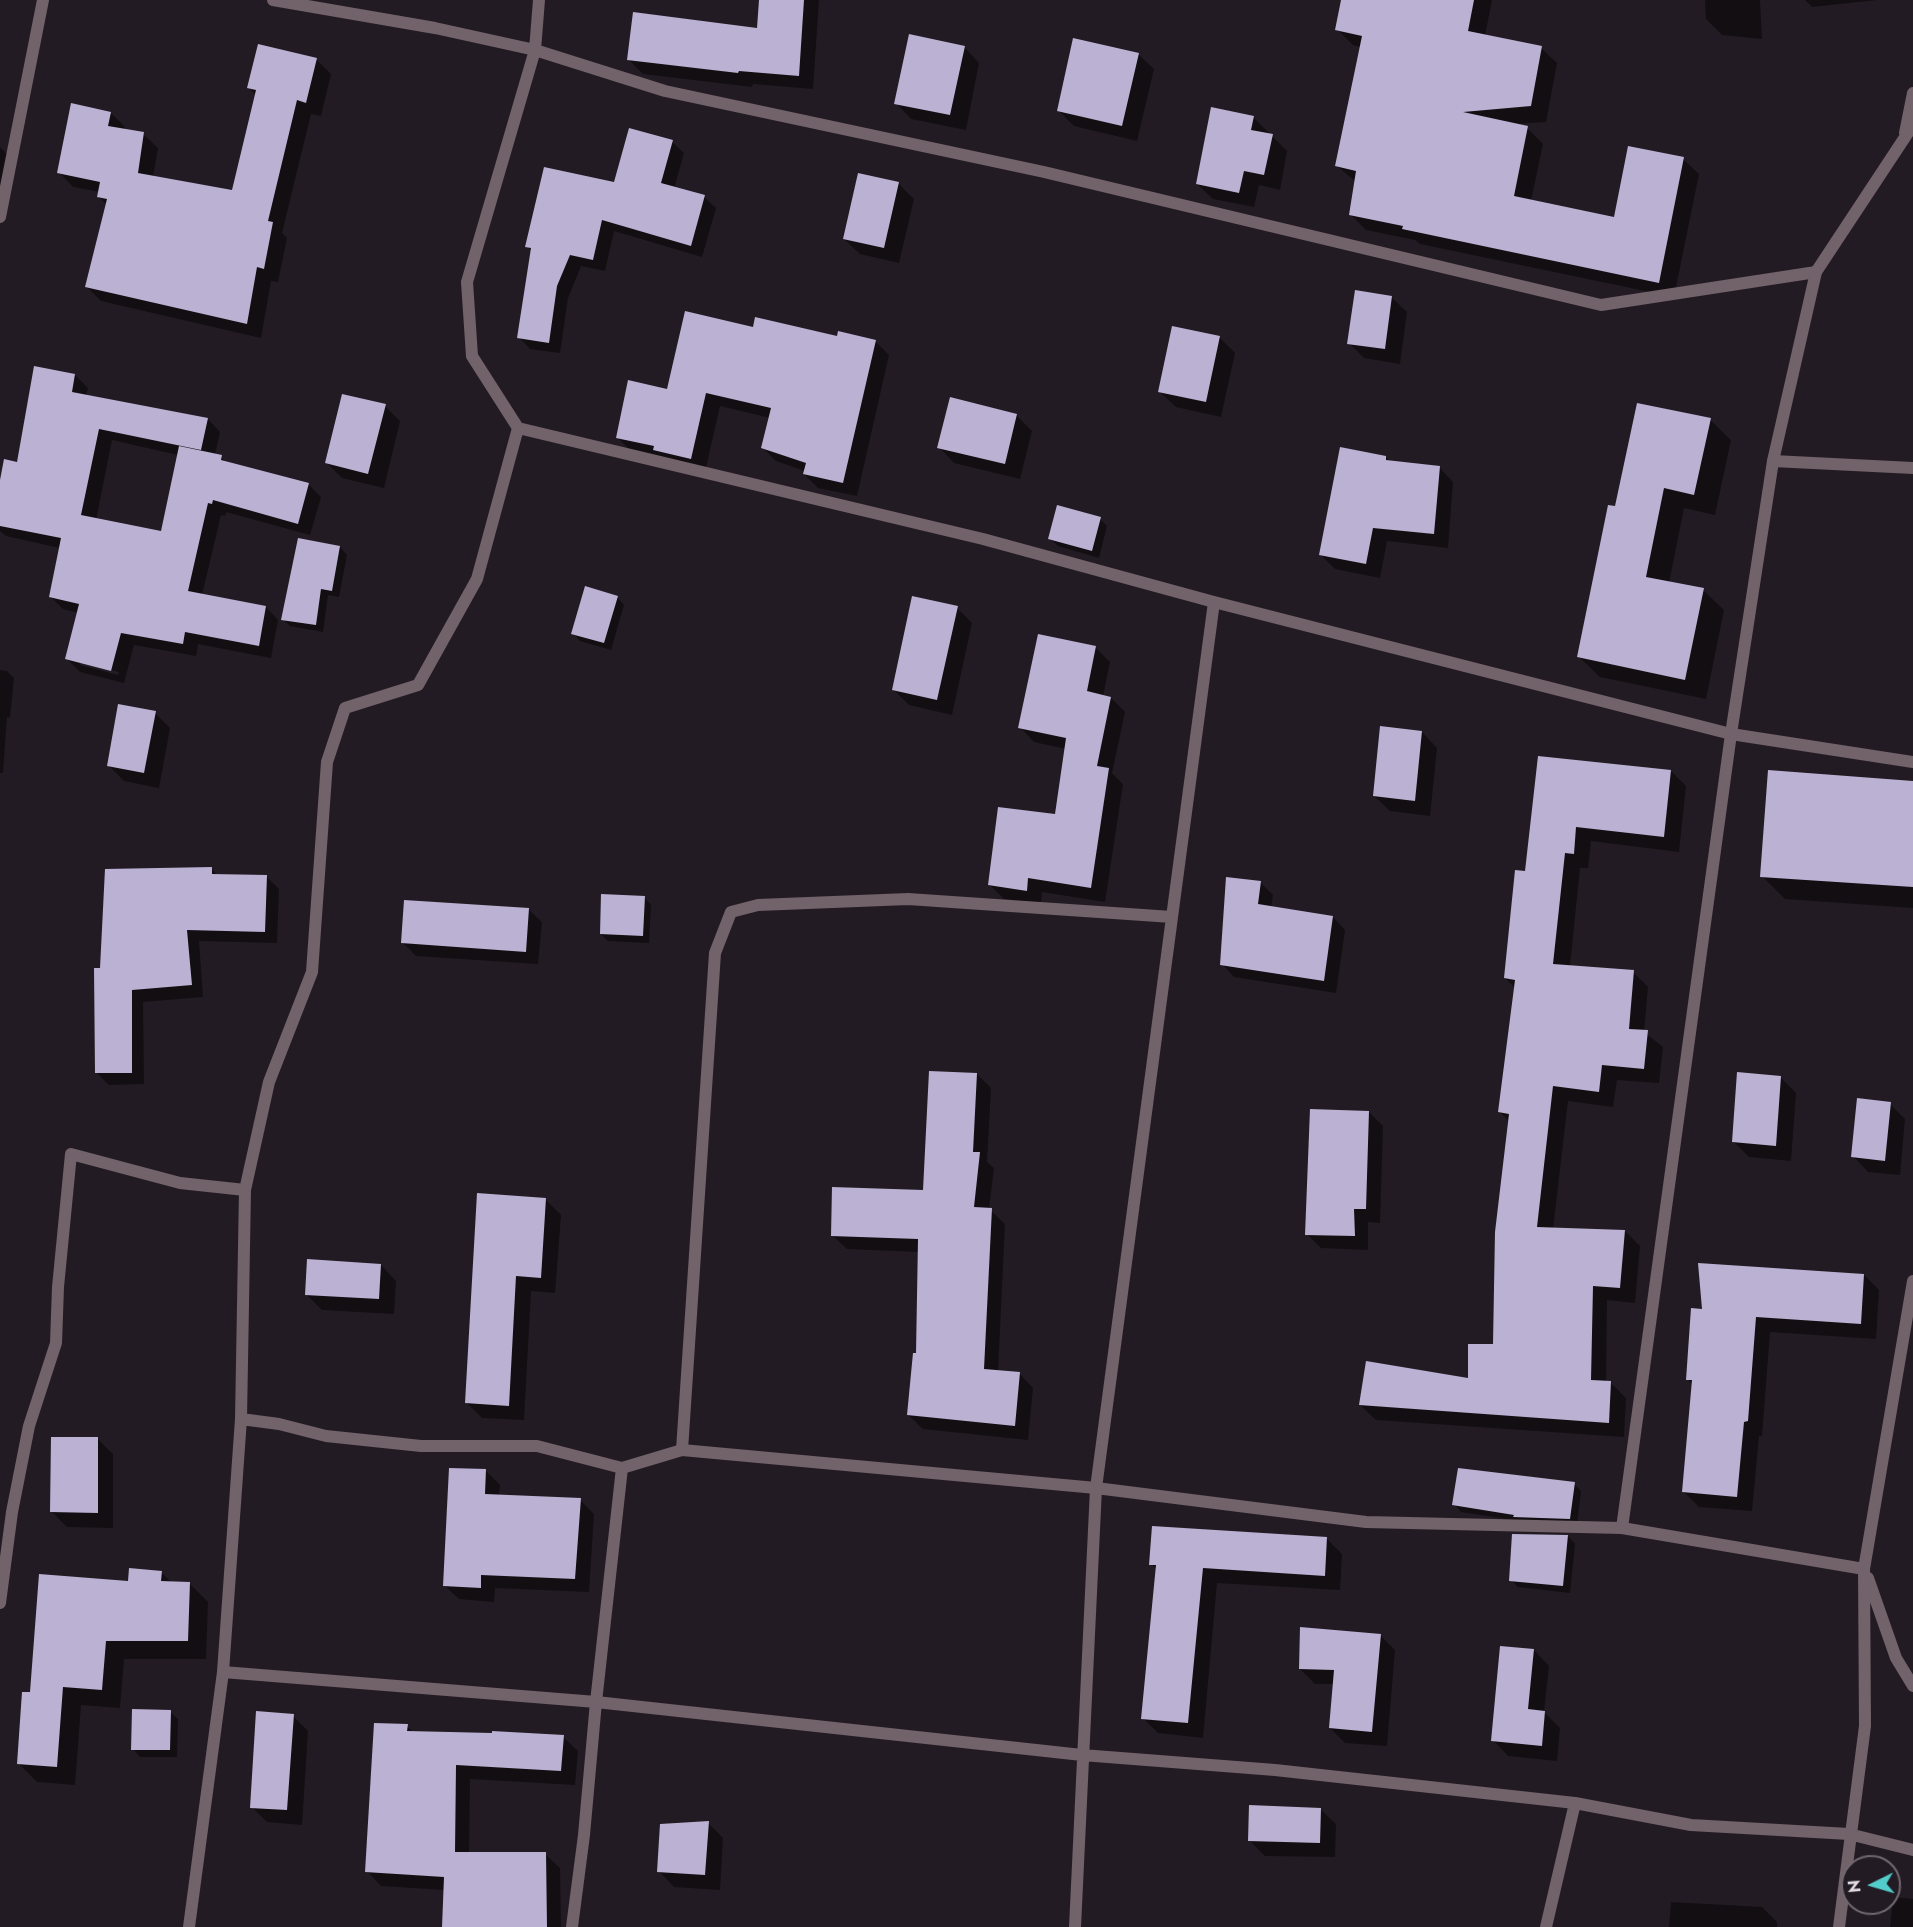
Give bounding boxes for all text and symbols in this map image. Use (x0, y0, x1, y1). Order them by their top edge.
north arrow (1841, 1855, 1901, 1915)
text: N (1843, 1879, 1867, 1894)

